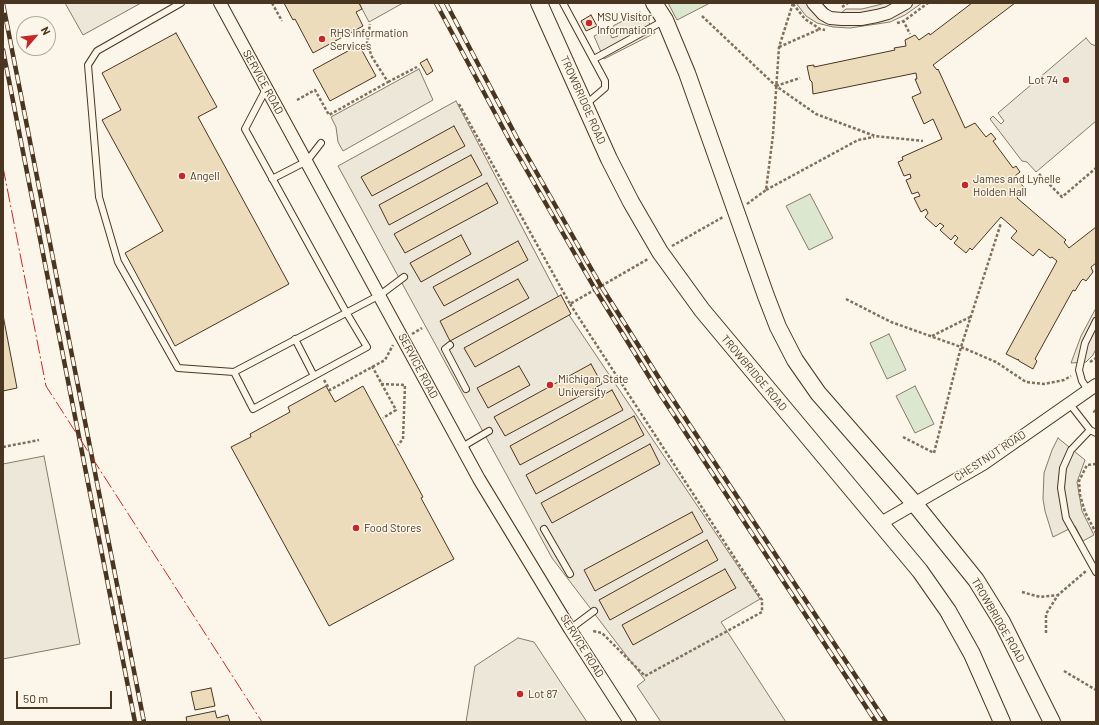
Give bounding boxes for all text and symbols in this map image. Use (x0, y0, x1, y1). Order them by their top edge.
place label: MSU Visitor Information (597, 10, 653, 36)
north arrow (16, 16, 56, 56)
marker: MSU Visitor Information (584, 18, 594, 28)
text: N (39, 24, 54, 37)
place label: RHS Information Services (330, 26, 408, 52)
marker: RHS Information Services (317, 34, 327, 44)
street label: SERVICE ROAD (240, 47, 286, 117)
street label: TROWBRIDGE ROAD (558, 54, 608, 146)
place label: Lot 74 (1028, 73, 1058, 87)
marker: Lot 74 (1061, 75, 1071, 85)
place label: Angell (190, 169, 219, 183)
marker: Angell (177, 171, 187, 181)
place label: James and Lynelle Holden Hall (973, 172, 1061, 198)
marker: James and Lynelle Holden Hall (960, 180, 970, 190)
street label: SERVICE ROAD (395, 331, 441, 401)
street label: TROWBRIDGE ROAD (718, 332, 790, 414)
place label: Michigan State University (558, 372, 628, 398)
marker: Michigan State University (545, 380, 555, 390)
street label: CHESTNUT ROAD (952, 428, 1028, 484)
place label: Food Stores (364, 521, 421, 535)
marker: Food Stores (351, 523, 361, 533)
street label: TROWBRIDGE ROAD (968, 575, 1028, 665)
street label: SERVICE ROAD (557, 612, 607, 680)
scale bar (18, 683, 114, 709)
place label: Lot 87 (528, 687, 557, 701)
marker: Lot 87 (515, 689, 525, 699)
text: 50 m (23, 691, 48, 705)

